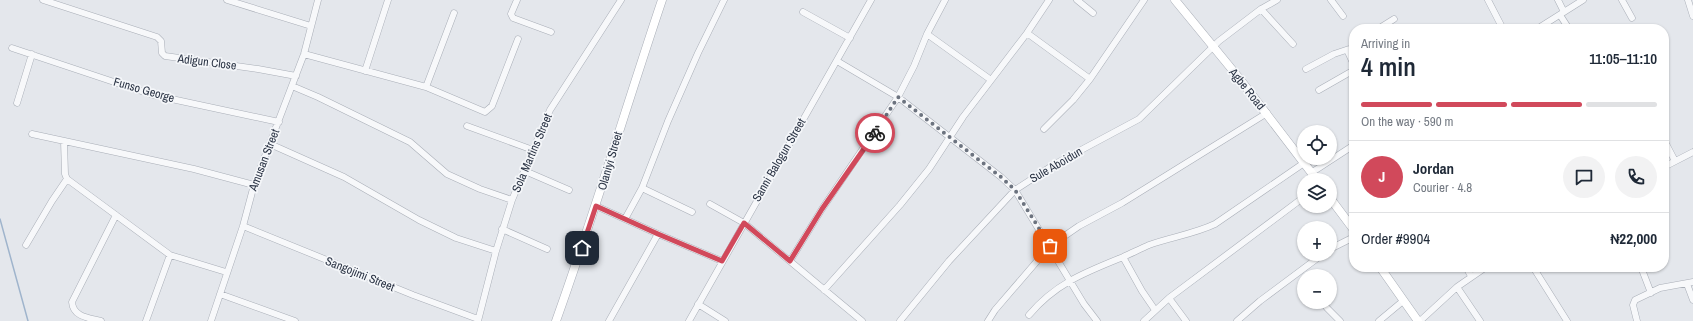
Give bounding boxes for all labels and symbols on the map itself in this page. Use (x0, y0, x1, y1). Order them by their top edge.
street label: Adigun Close (176, 50, 237, 74)
street label: Agbe Road (1225, 64, 1269, 113)
street label: Funso George (112, 74, 176, 106)
street label: Sola Martins Street (508, 111, 556, 195)
courier (855, 113, 895, 153)
street label: Sanni Balogun Street (749, 115, 809, 205)
street label: Amusan Street (245, 127, 283, 194)
street label: Olaniyi Street (594, 130, 626, 192)
street label: Sule Aboidun (1027, 143, 1085, 187)
pin (1033, 229, 1067, 263)
pin (565, 231, 599, 265)
street label: Sangojimi Street (323, 253, 397, 295)

